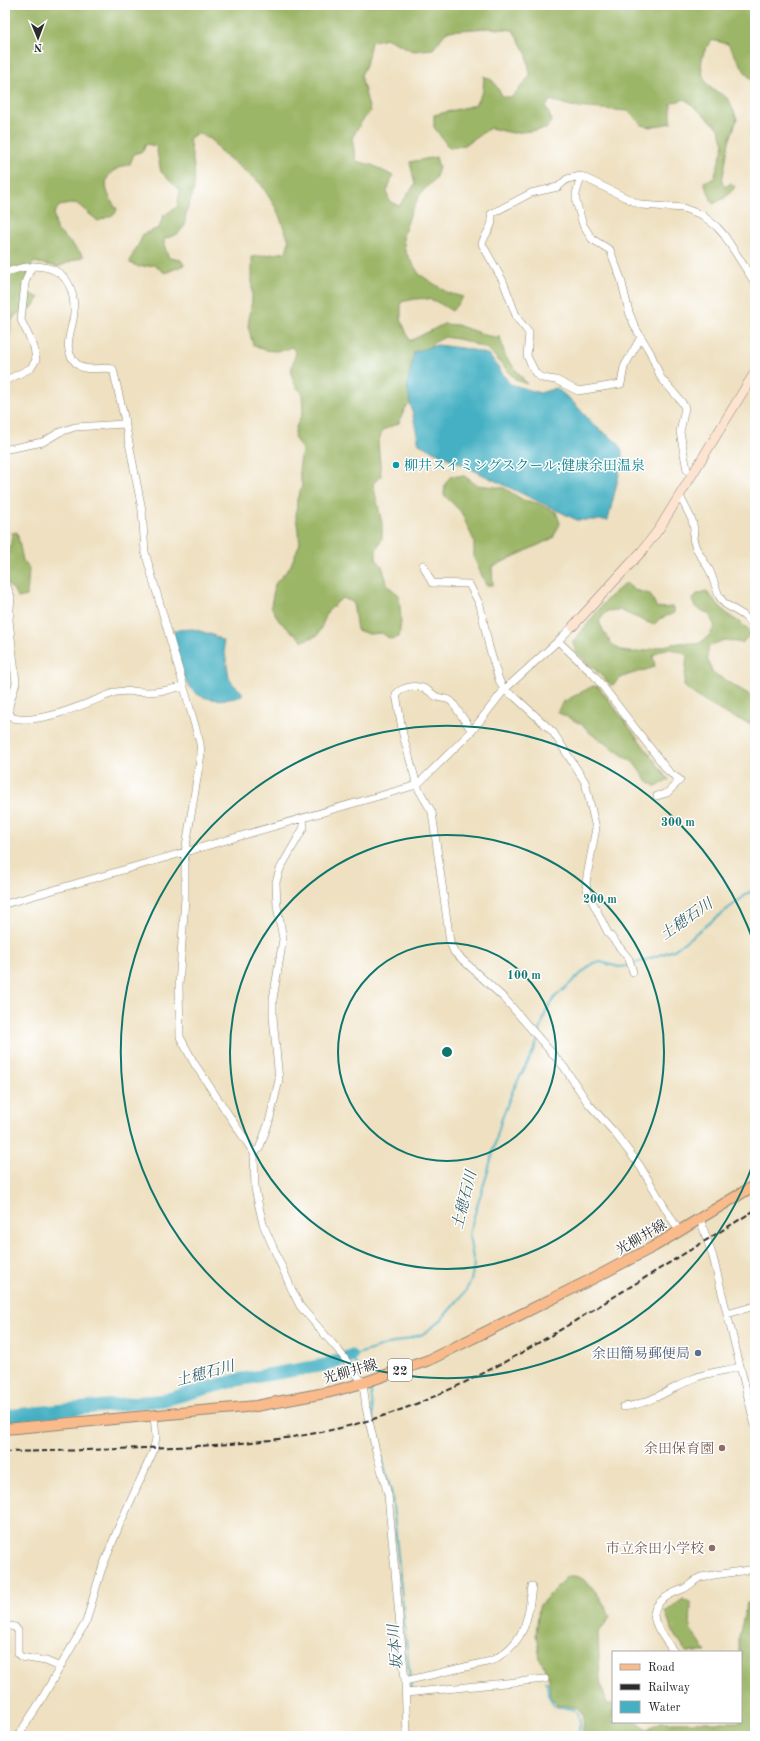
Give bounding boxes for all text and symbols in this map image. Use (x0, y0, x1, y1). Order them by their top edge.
north arrow (18, 18, 58, 58)
text: N (33, 41, 42, 52)
place label: 柳井スイミングスクール;健康余田温泉 (404, 458, 645, 473)
marker: 柳井スイミングスクール;健康余田温泉 (391, 460, 401, 470)
text: 300 m (661, 817, 695, 829)
text: 200 m (583, 894, 617, 906)
water label: 土穂石川 (657, 894, 717, 944)
text: 100 m (507, 970, 541, 982)
centre of rings (440, 1045, 454, 1059)
water label: 土穂石川 (449, 1167, 480, 1231)
street label: 光柳井線 (613, 1217, 669, 1258)
place label: 余田簡易郵便局 (592, 1346, 690, 1361)
marker: 余田簡易郵便局 (693, 1348, 703, 1358)
water label: 土穂石川 (174, 1357, 238, 1389)
street label: 光柳井線 (321, 1357, 379, 1386)
road number: 22 (388, 1359, 412, 1381)
place label: 余田保育園 (644, 1441, 714, 1456)
marker: 余田保育園 (717, 1443, 727, 1453)
place label: 市立余田小学校 (606, 1541, 704, 1556)
marker: 市立余田小学校 (707, 1543, 717, 1553)
water label: 坂本川 (385, 1622, 406, 1670)
legend (612, 1651, 742, 1723)
text: Road (648, 1662, 675, 1674)
text: Railway (648, 1682, 691, 1694)
text: Water (648, 1702, 681, 1714)

